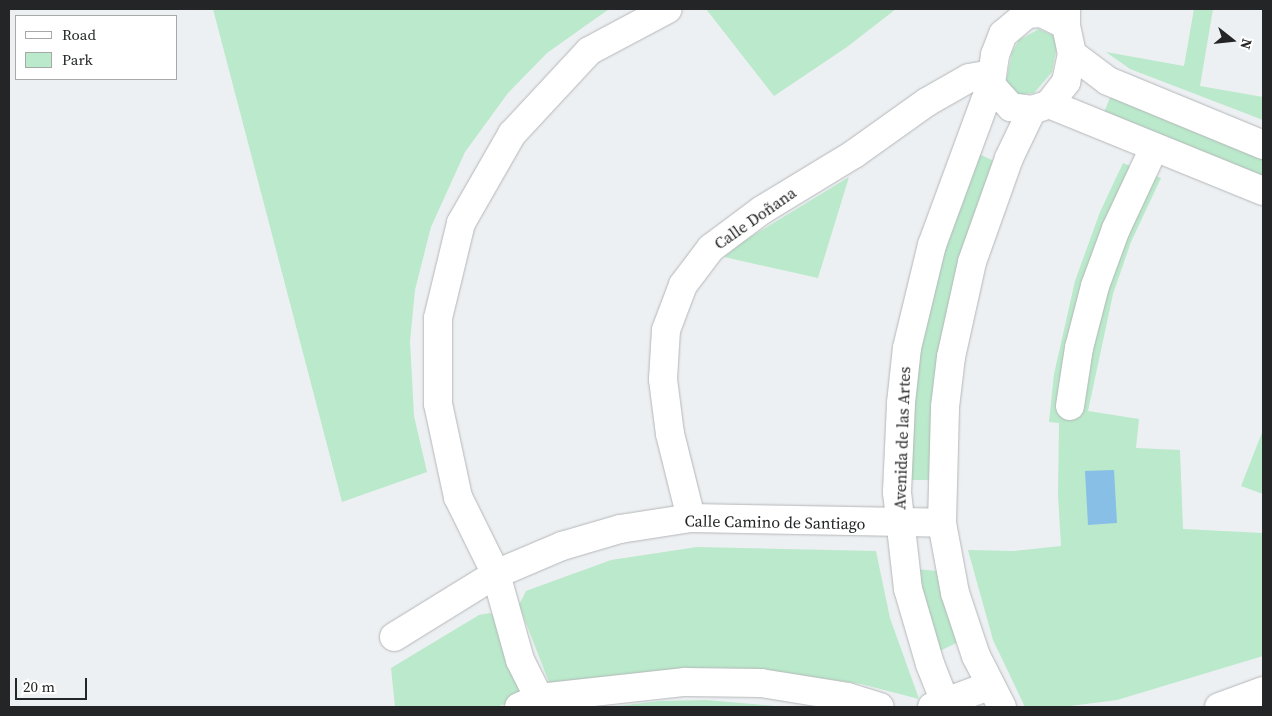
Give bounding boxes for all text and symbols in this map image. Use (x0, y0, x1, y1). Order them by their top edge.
legend (15, 15, 178, 80)
north arrow (1207, 15, 1257, 65)
text: Road (62, 24, 96, 45)
text: N (1235, 36, 1257, 52)
text: Park (62, 49, 93, 70)
street label: Calle Doñana (710, 183, 800, 253)
street label: Avenida de las Artes (890, 366, 914, 510)
street label: Calle Camino de Santiago (684, 511, 866, 533)
scale bar (18, 668, 90, 700)
text: 20 m (23, 676, 55, 697)

